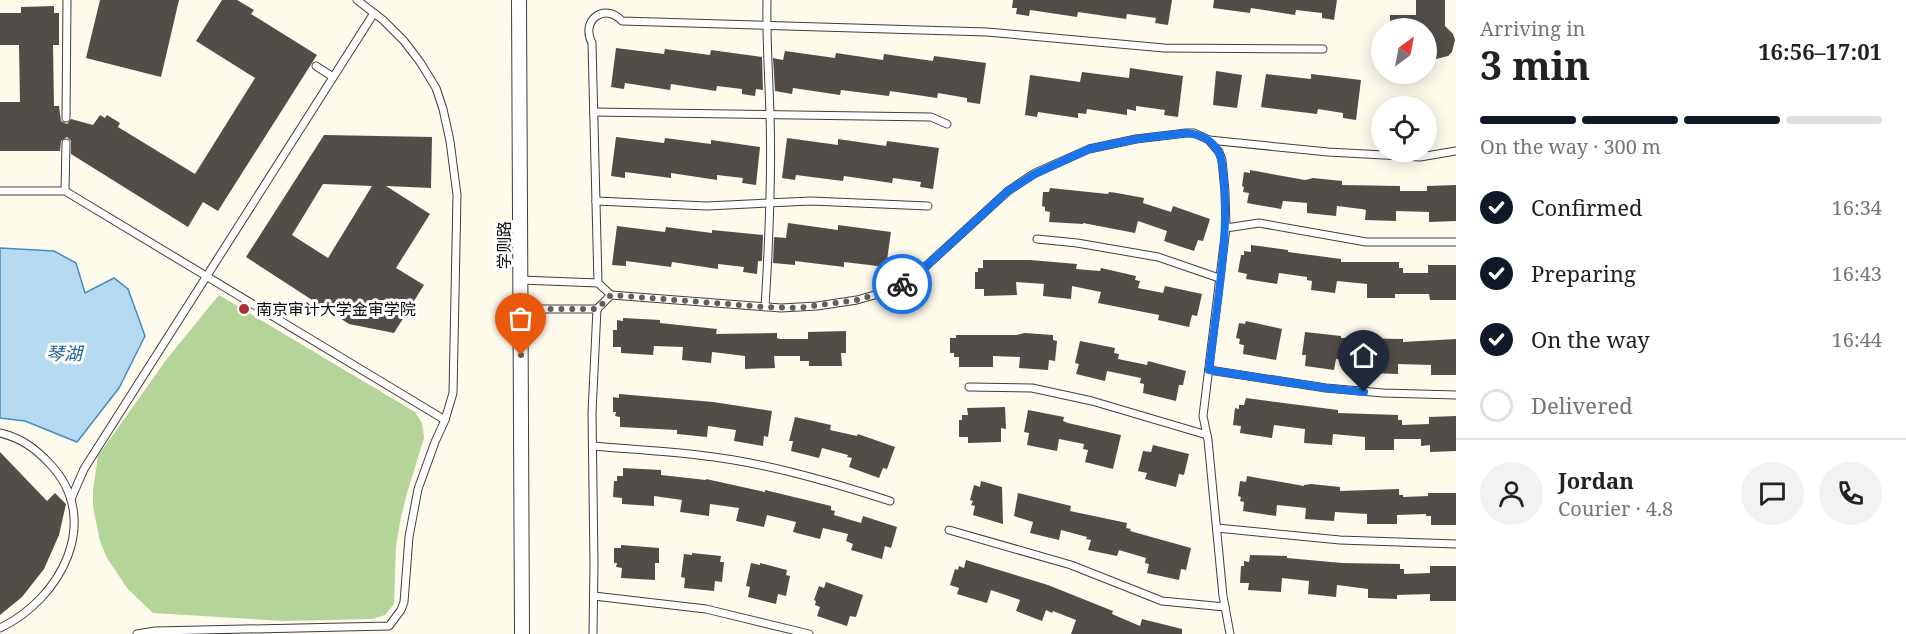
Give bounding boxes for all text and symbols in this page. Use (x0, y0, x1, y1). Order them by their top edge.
text: Arriving in (1480, 15, 1585, 42)
north arrow (1371, 18, 1437, 84)
map controls (1371, 18, 1437, 162)
text: 16:56–17:01 (1758, 36, 1882, 66)
text: 3 min (1480, 38, 1590, 91)
button: locate (1371, 96, 1437, 162)
text: On the way · 300 m (1480, 133, 1661, 160)
icon: check (1480, 191, 1513, 224)
text: Confirmed (1531, 192, 1642, 222)
text: 16:34 (1832, 194, 1882, 221)
street label: 学则路 (493, 221, 515, 269)
courier (872, 254, 932, 314)
icon: check (1480, 257, 1513, 290)
text: Preparing (1531, 258, 1636, 288)
text: 16:43 (1832, 260, 1882, 287)
icon: bike (886, 268, 919, 301)
pin (495, 293, 546, 355)
place label: 南京审计大学金审学院 (256, 298, 416, 320)
marker: 南京审计大学金审学院 (237, 302, 251, 316)
icon: bag (504, 302, 537, 335)
icon: check (1480, 323, 1513, 356)
text: On the way (1531, 324, 1650, 354)
text: 16:44 (1832, 326, 1882, 353)
pin (1338, 330, 1389, 392)
icon: home (1347, 339, 1380, 372)
water label: 琴湖 (46, 341, 85, 365)
text: Delivered (1531, 390, 1633, 420)
button: person (1480, 462, 1543, 525)
button: chat (1741, 462, 1804, 525)
button: phone (1819, 462, 1882, 525)
text: Jordan (1558, 465, 1634, 495)
text: Courier · 4.8 (1558, 495, 1673, 522)

